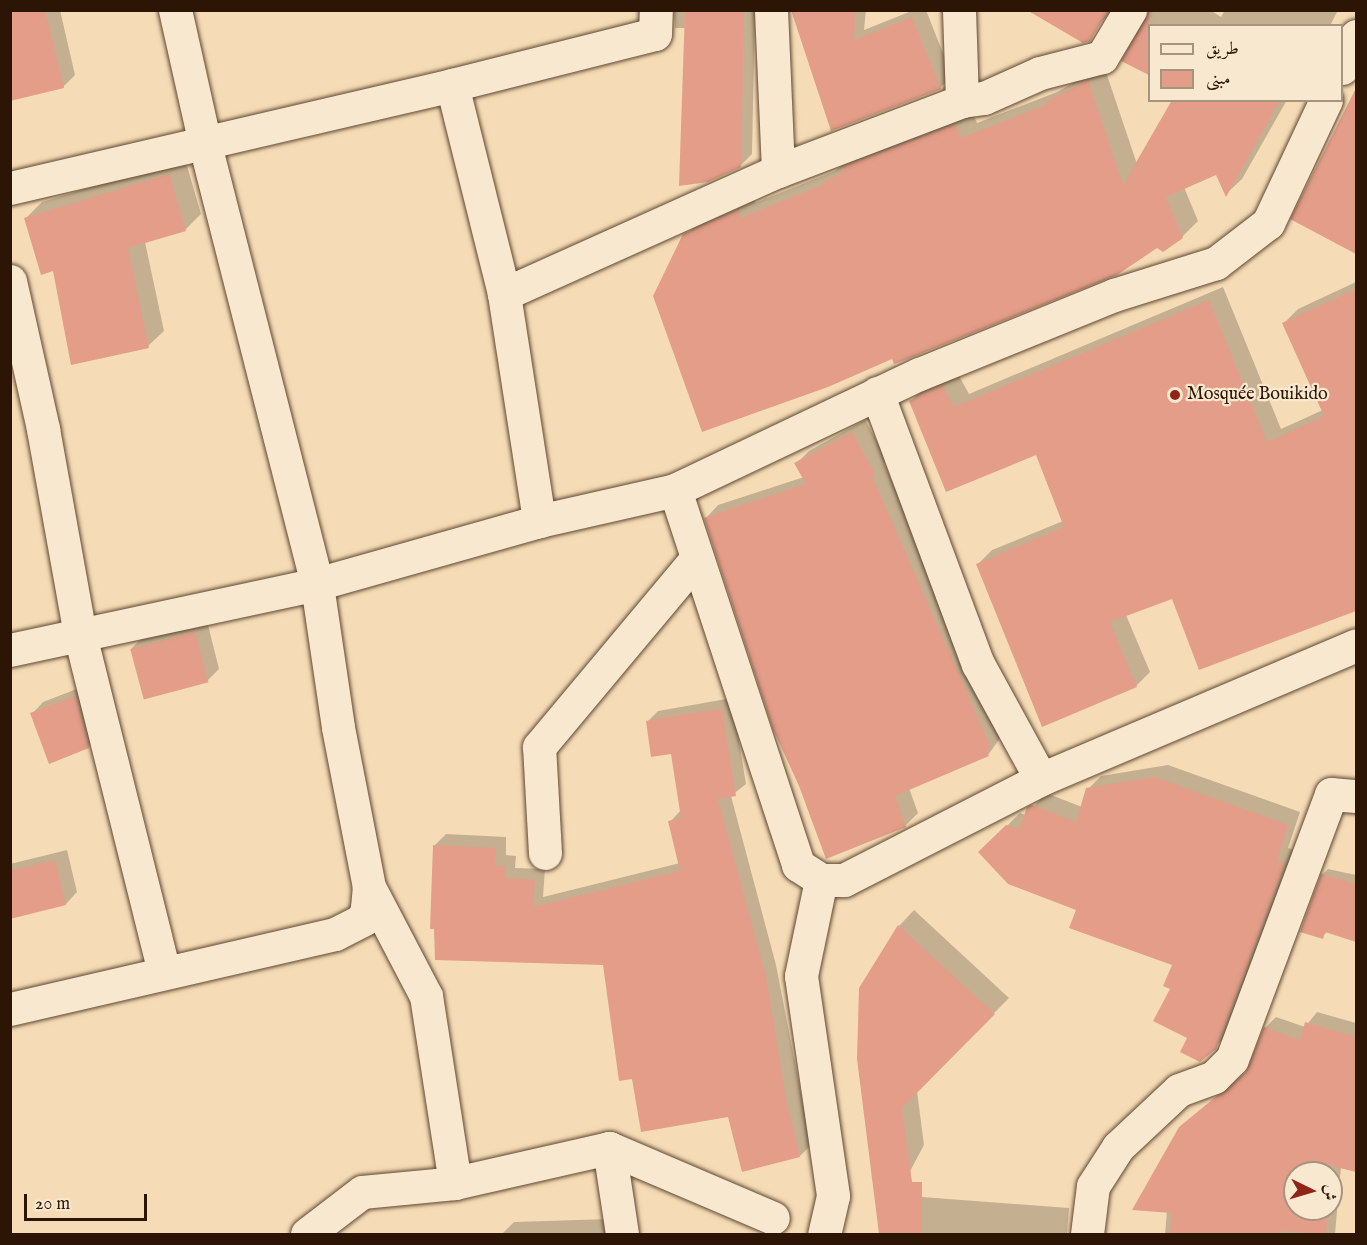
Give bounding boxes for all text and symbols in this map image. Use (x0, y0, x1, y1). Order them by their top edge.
legend (1148, 24, 1343, 102)
text: طريق (1206, 38, 1239, 61)
text: مبنى (1206, 68, 1231, 91)
place label: Mosquée Bouikido (1187, 384, 1328, 406)
marker: Mosquée Bouikido (1168, 388, 1182, 402)
north arrow (1283, 1161, 1343, 1221)
scale bar (27, 1182, 150, 1220)
text: ش (1318, 1184, 1340, 1201)
text: 20 m (35, 1193, 70, 1216)

